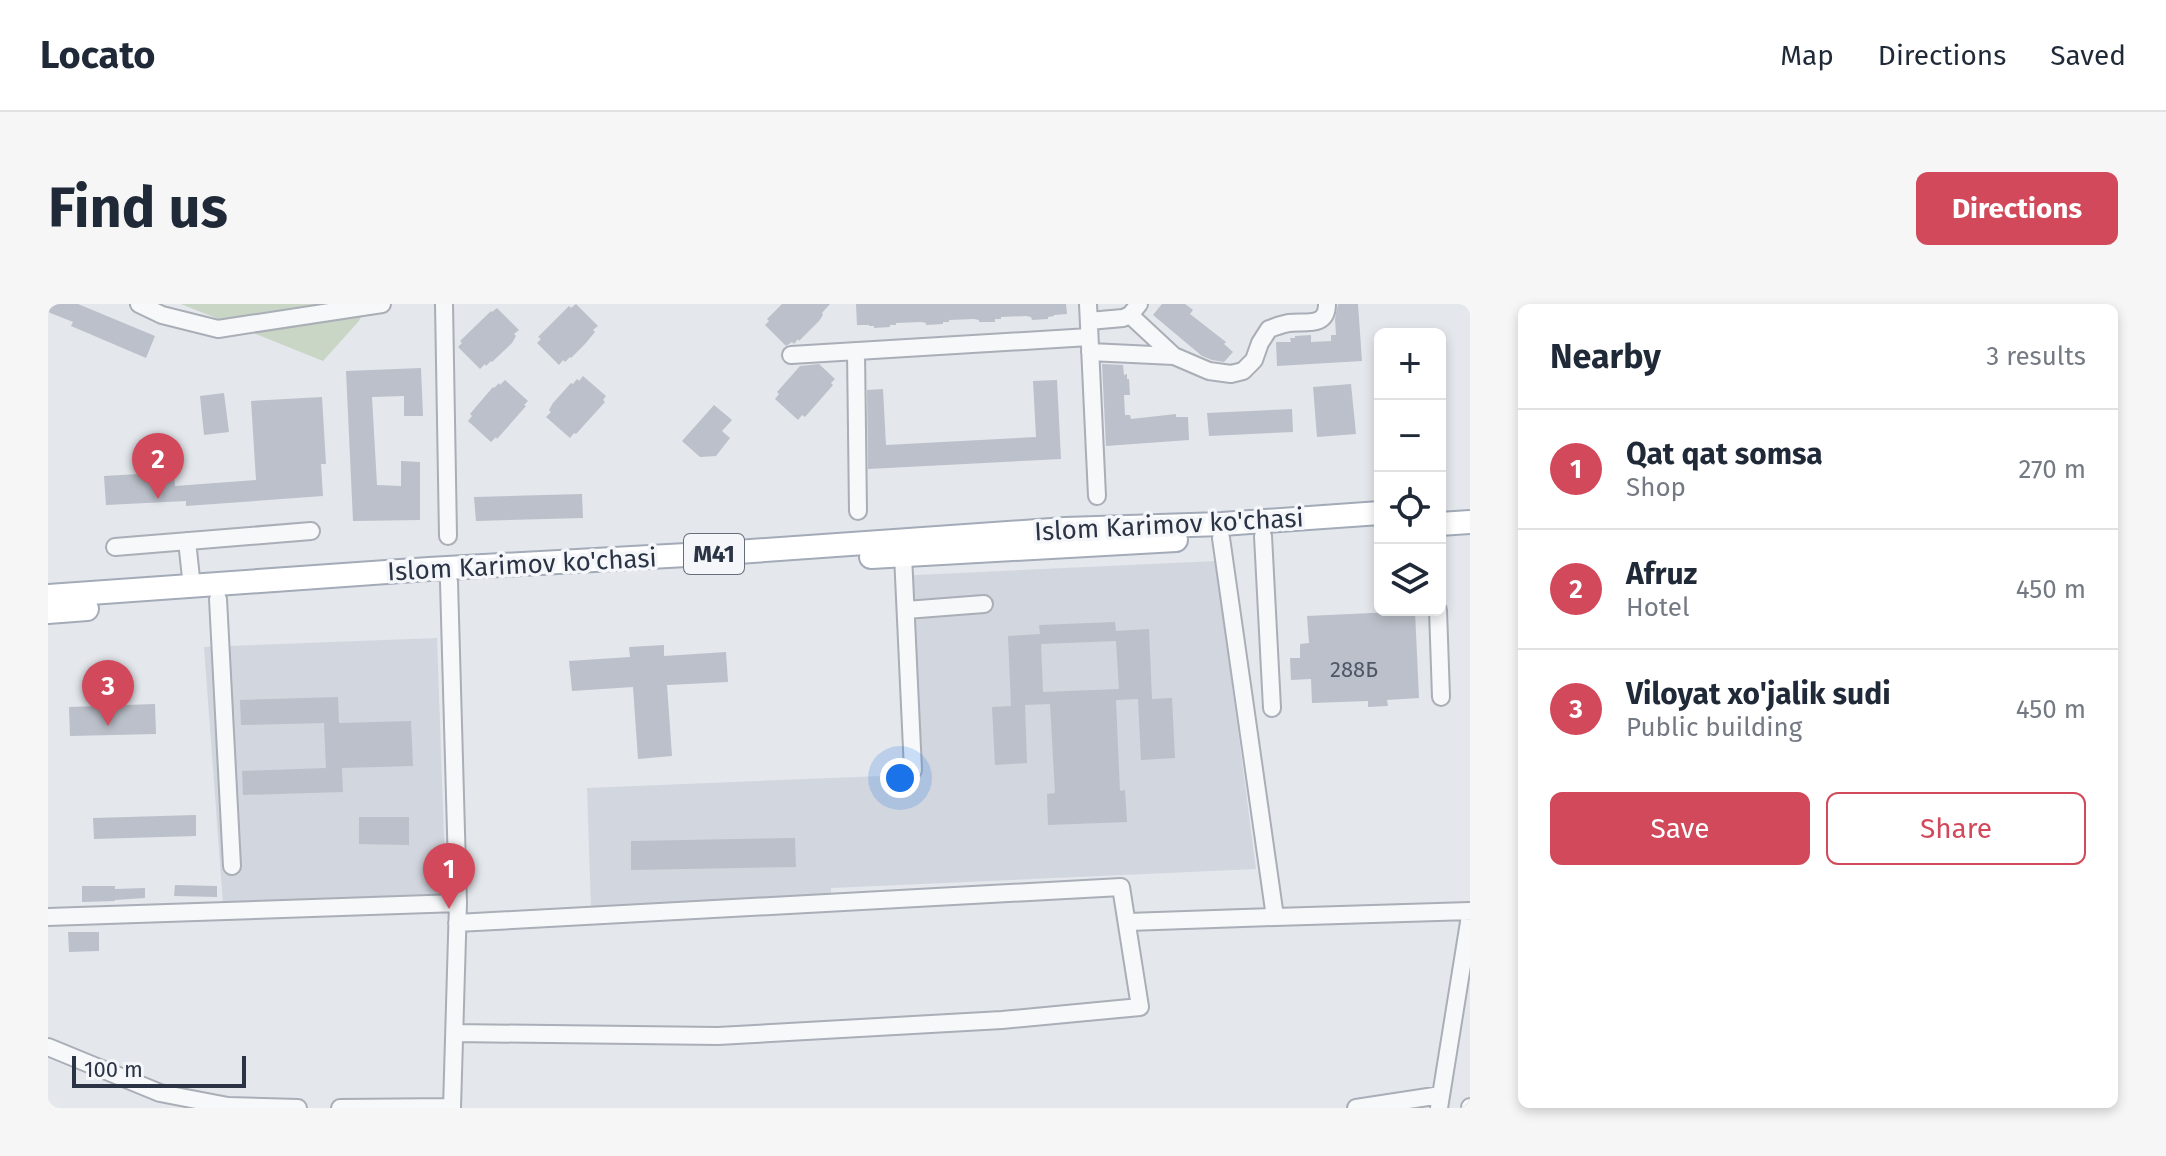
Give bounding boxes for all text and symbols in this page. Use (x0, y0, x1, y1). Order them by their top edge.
text: Locato (40, 32, 156, 78)
text: Map (1780, 39, 1834, 72)
text: Directions (1878, 39, 2006, 72)
text: Saved (2050, 39, 2126, 72)
button: Directions (1916, 172, 2118, 245)
text: Find us (48, 175, 228, 242)
map controls (1374, 328, 1446, 616)
button: + (1374, 328, 1446, 400)
text: Nearby (1550, 336, 1661, 377)
text: 3 results (1986, 341, 2086, 372)
button: − (1374, 400, 1446, 472)
pin: 2 (132, 433, 184, 499)
text: Qat qat somsa (1626, 436, 1823, 472)
text: 1 (1570, 454, 1582, 485)
text: 270 m (2018, 454, 2086, 485)
button: locate (1374, 472, 1446, 544)
text: Shop (1626, 472, 1686, 503)
street label: Islom Karimov ko'chasi (1033, 502, 1305, 548)
road number: M41 (684, 534, 744, 574)
street label: Islom Karimov ko'chasi (386, 542, 658, 588)
button: layers (1374, 544, 1446, 616)
text: Afruz (1626, 556, 1697, 592)
text: 2 (1569, 574, 1583, 605)
text: 450 m (2016, 574, 2086, 605)
text: Hotel (1626, 592, 1690, 623)
house number: 288Б (1330, 656, 1378, 683)
pin: 3 (82, 660, 134, 726)
text: Viloyat xo'jalik sudi (1626, 676, 1891, 712)
text: 3 (1569, 694, 1583, 725)
text: 450 m (2016, 694, 2086, 725)
text: Public building (1626, 712, 1802, 743)
your location (880, 758, 920, 798)
button: Save (1550, 792, 1810, 865)
button: Share (1826, 792, 2086, 865)
pin: 1 (423, 843, 475, 909)
scale bar (72, 1052, 246, 1088)
text: 100 m (84, 1056, 143, 1083)

